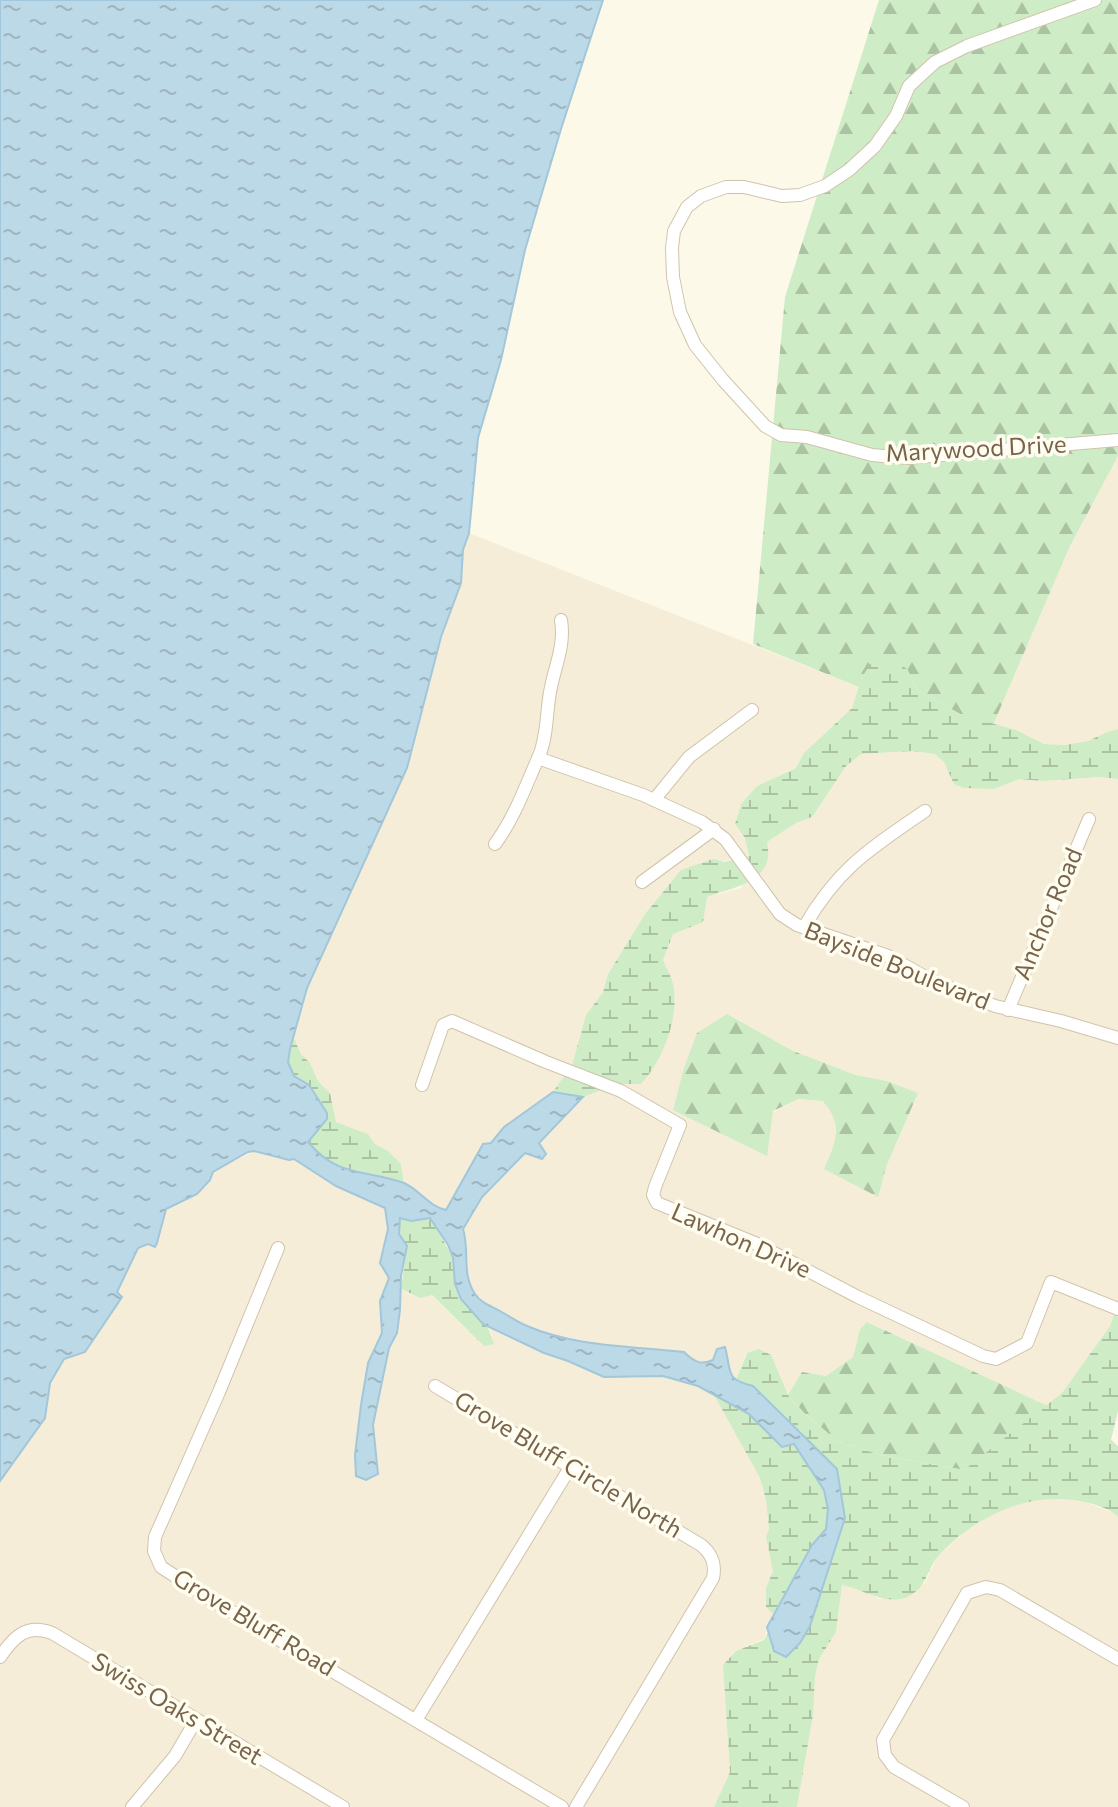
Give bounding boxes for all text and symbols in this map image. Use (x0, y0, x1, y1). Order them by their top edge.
street label: Marywood Drive (885, 428, 1067, 467)
street label: Anchor Road (1006, 843, 1087, 984)
street label: Bayside Boulevard (801, 914, 995, 1015)
street label: Lawhon Drive (667, 1196, 816, 1283)
street label: Grove Bluff Circle North (450, 1384, 688, 1543)
street label: Grove Bluff Road (168, 1562, 341, 1681)
street label: Swiss Oaks Street (87, 1645, 268, 1770)

